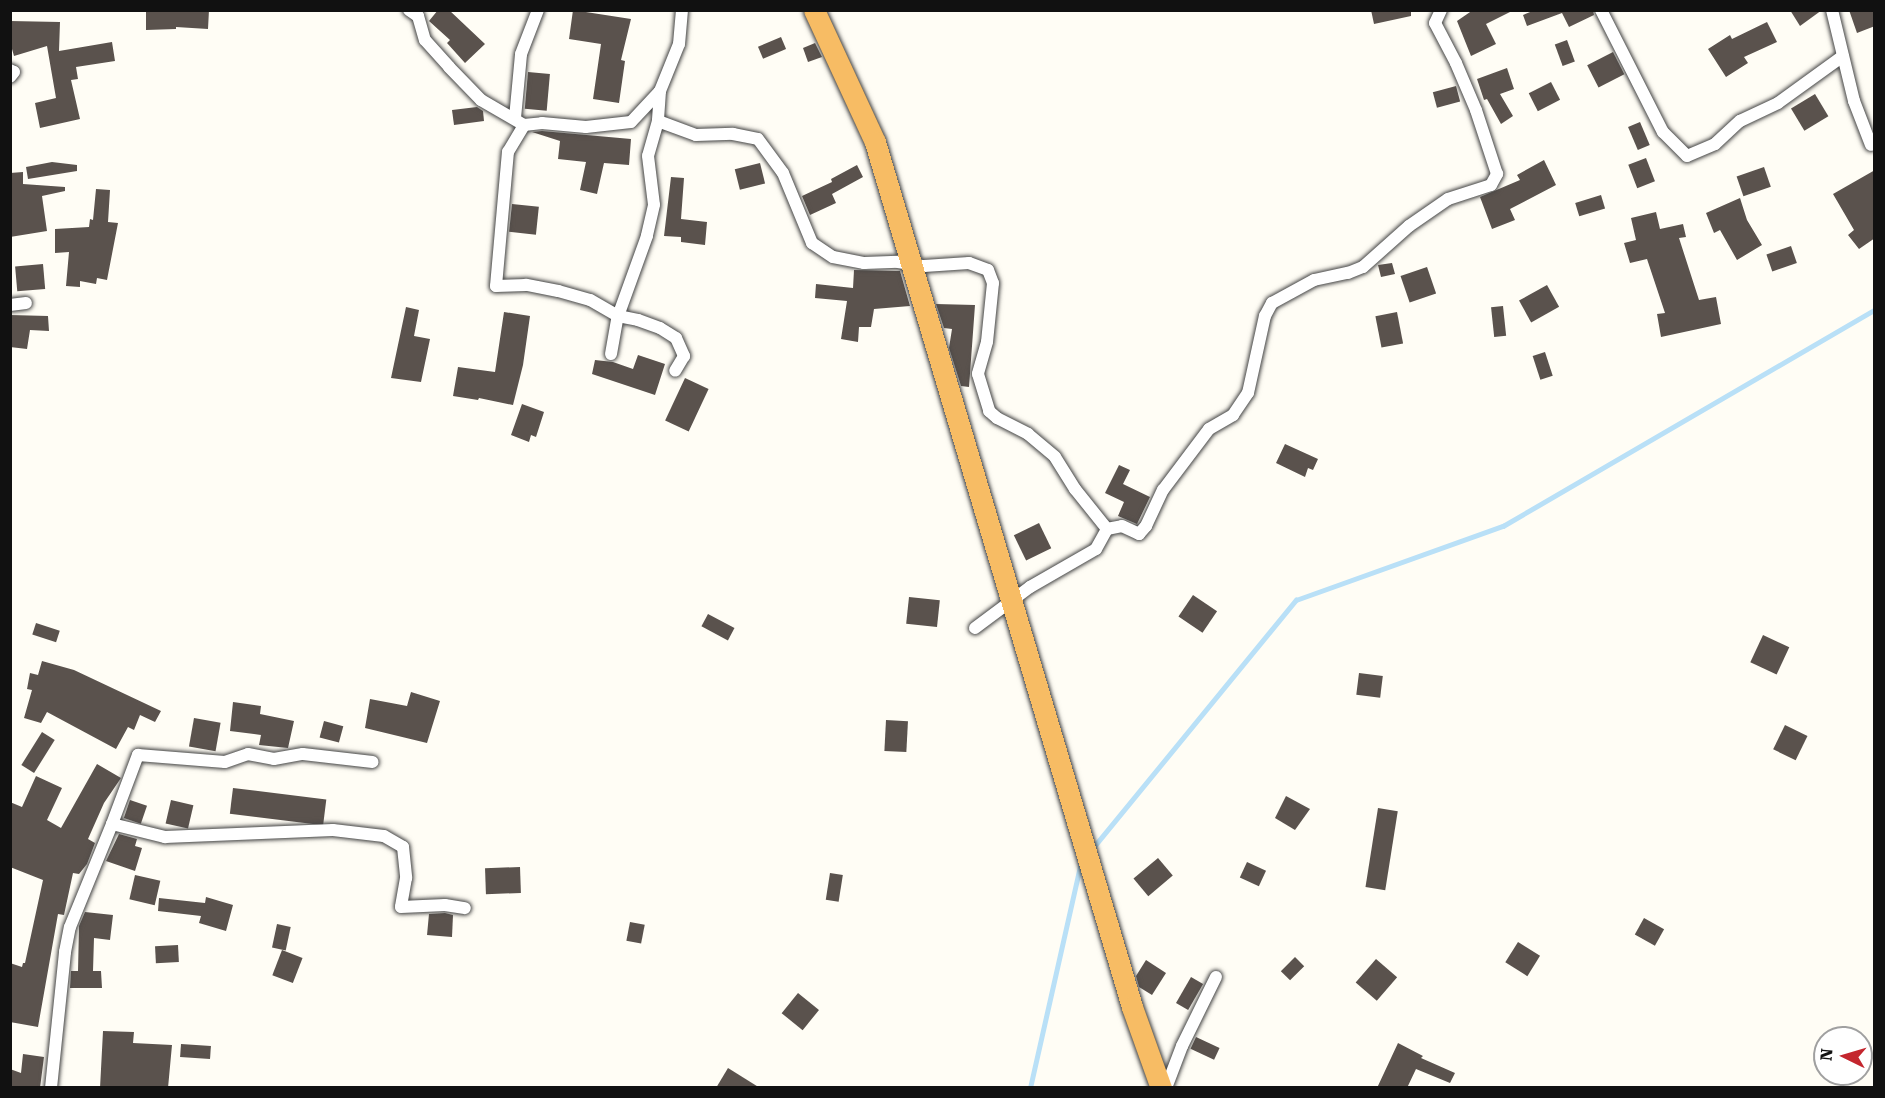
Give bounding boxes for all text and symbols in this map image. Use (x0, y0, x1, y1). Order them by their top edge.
north arrow (1813, 1026, 1873, 1086)
text: N (1817, 1048, 1837, 1062)

